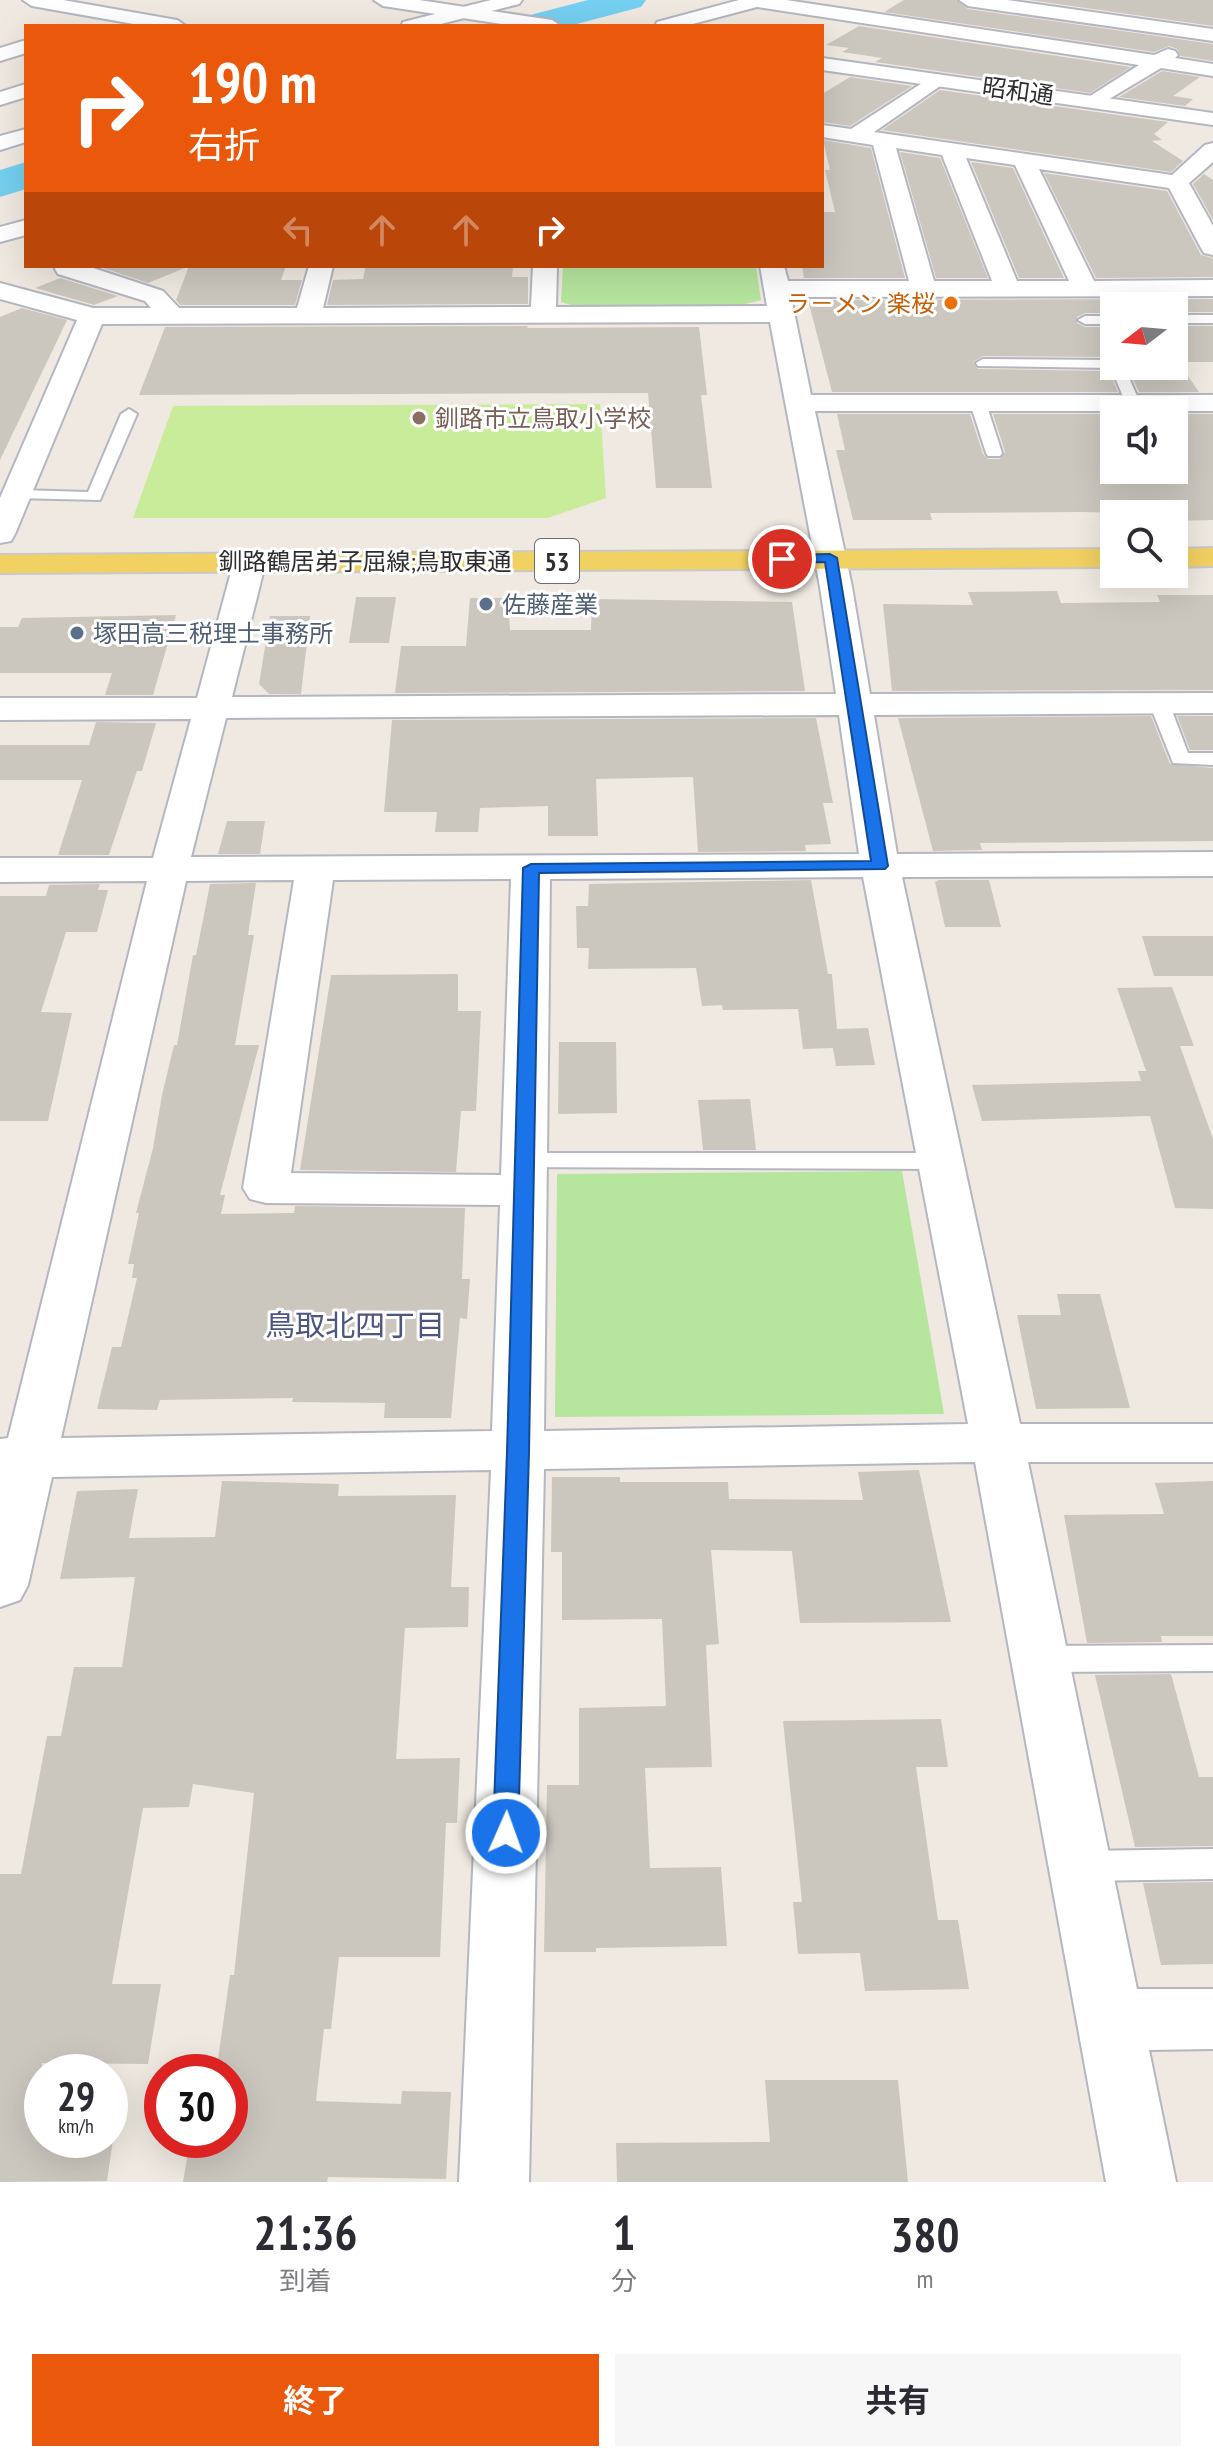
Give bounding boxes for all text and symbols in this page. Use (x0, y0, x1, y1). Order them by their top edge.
text: 190 m (188, 46, 317, 118)
icon: right (56, 56, 160, 160)
street label: 昭和通 (980, 71, 1056, 111)
text: 右折 (188, 121, 260, 168)
icon: left (276, 208, 320, 252)
icon: ahead (360, 208, 404, 252)
icon: ahead (444, 208, 488, 252)
icon: right (528, 208, 572, 252)
place label: ラ－メン 楽桜 (786, 288, 935, 319)
north arrow (1100, 292, 1188, 380)
map controls (1100, 292, 1188, 588)
marker: ラ－メン 楽桜 (942, 294, 960, 312)
button: sound (1100, 396, 1188, 484)
place label: 釧路市立鳥取小学校 (435, 403, 651, 434)
marker: 釧路市立鳥取小学校 (410, 409, 428, 427)
button: search (1100, 500, 1188, 588)
pin (748, 525, 816, 593)
icon: arrive (760, 537, 804, 581)
road number: 53 (535, 539, 579, 583)
street label: 釧路鶴居弟子屈線;鳥取東通 (218, 546, 512, 577)
place label: 佐藤産業 (502, 589, 598, 620)
marker: 佐藤産業 (477, 595, 495, 613)
place label: 塚田高三税理士事務所 (93, 618, 333, 649)
marker: 塚田高三税理士事務所 (68, 624, 86, 642)
district label: 鳥取北四丁目 (265, 1305, 445, 1344)
position arrow (464, 1791, 548, 1875)
speed limit sign: 30 (144, 2054, 248, 2158)
text: 29 (57, 2070, 95, 2122)
text: km/h (58, 2113, 94, 2139)
text: 21:36 (254, 2201, 357, 2263)
text: 1 (613, 2201, 635, 2263)
text: 380 (891, 2203, 959, 2265)
text: m (917, 2262, 933, 2295)
text: 到着 (279, 2264, 332, 2297)
text: 分 (611, 2264, 637, 2297)
button: 終了 (32, 2354, 599, 2446)
button: 共有 (615, 2354, 1181, 2446)

